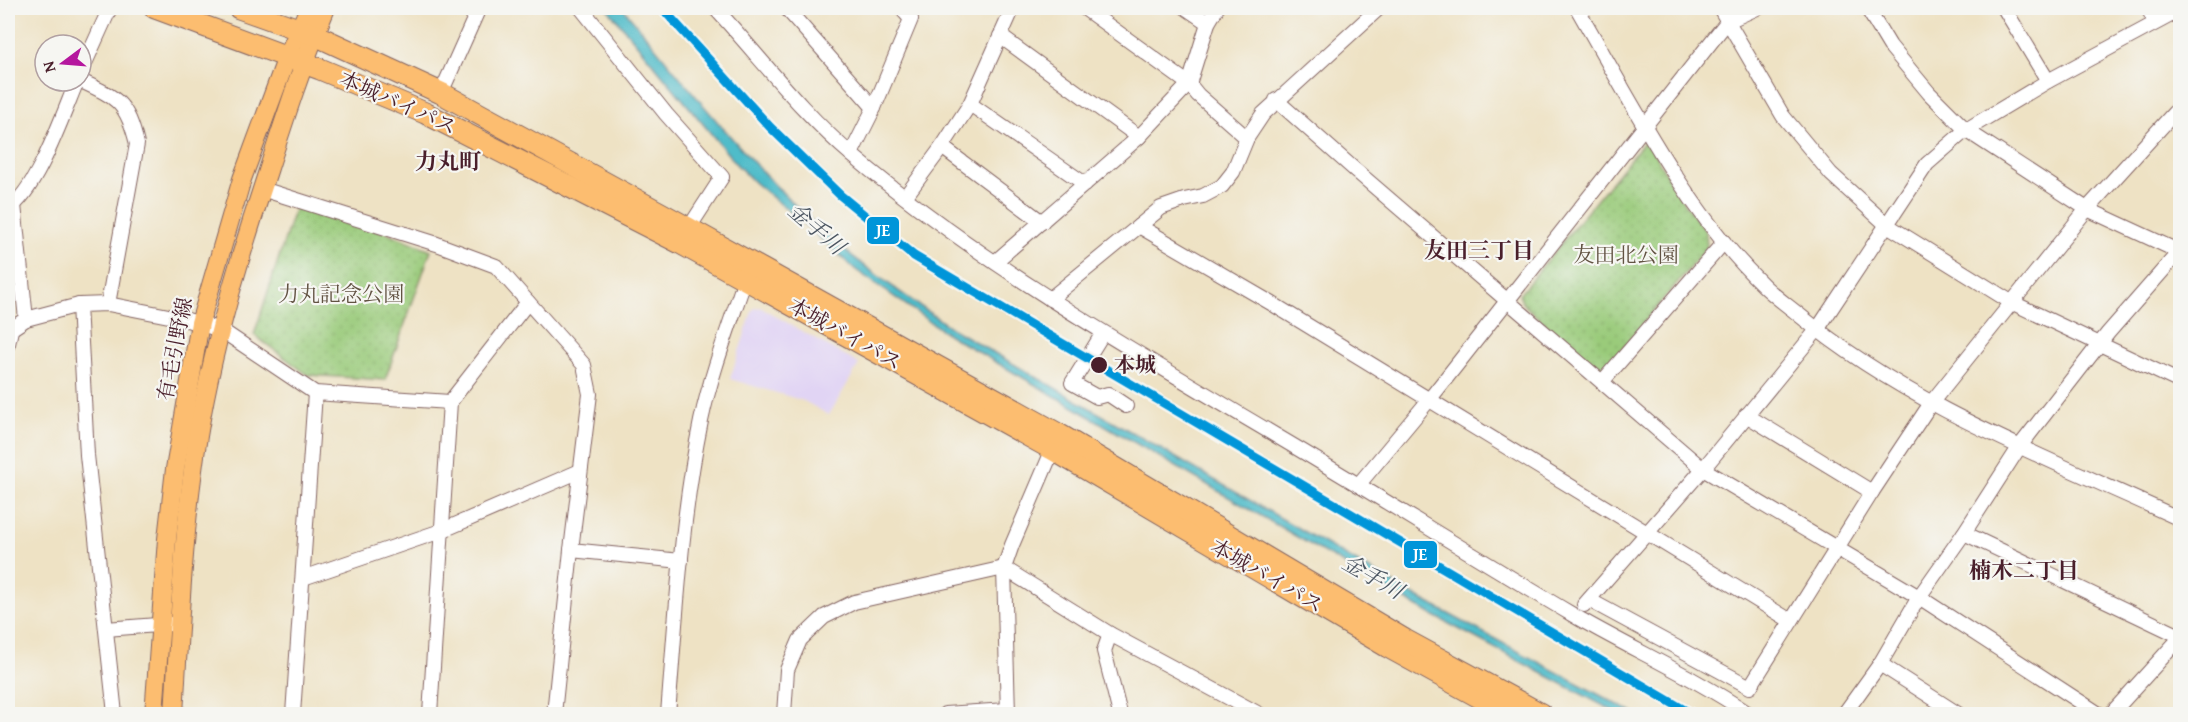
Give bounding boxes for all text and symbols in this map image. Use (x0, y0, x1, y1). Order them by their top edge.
north arrow (33, 33, 93, 93)
text: N (35, 58, 62, 76)
street label: 本城バイパス (335, 63, 462, 142)
district label: 力丸町 (415, 145, 481, 177)
water label: 金手川 (782, 194, 854, 263)
line badge: JE (866, 216, 900, 245)
text: JE (873, 218, 890, 242)
district label: 友田三丁目 (1424, 234, 1534, 266)
park label: 友田北公園 (1574, 239, 1679, 270)
park label: 力丸記念公園 (278, 278, 404, 309)
street label: 本城バイパス (783, 290, 908, 378)
street label: 有毛引野線 (149, 294, 200, 403)
place label: 本城 (1114, 349, 1156, 380)
marker: 本城 (1089, 355, 1109, 375)
street label: 本城バイパス (1205, 531, 1329, 620)
line badge: JE (1403, 540, 1438, 569)
text: JE (1410, 542, 1427, 566)
water label: 金手川 (1336, 546, 1411, 607)
district label: 楠木二丁目 (1969, 554, 2079, 586)

